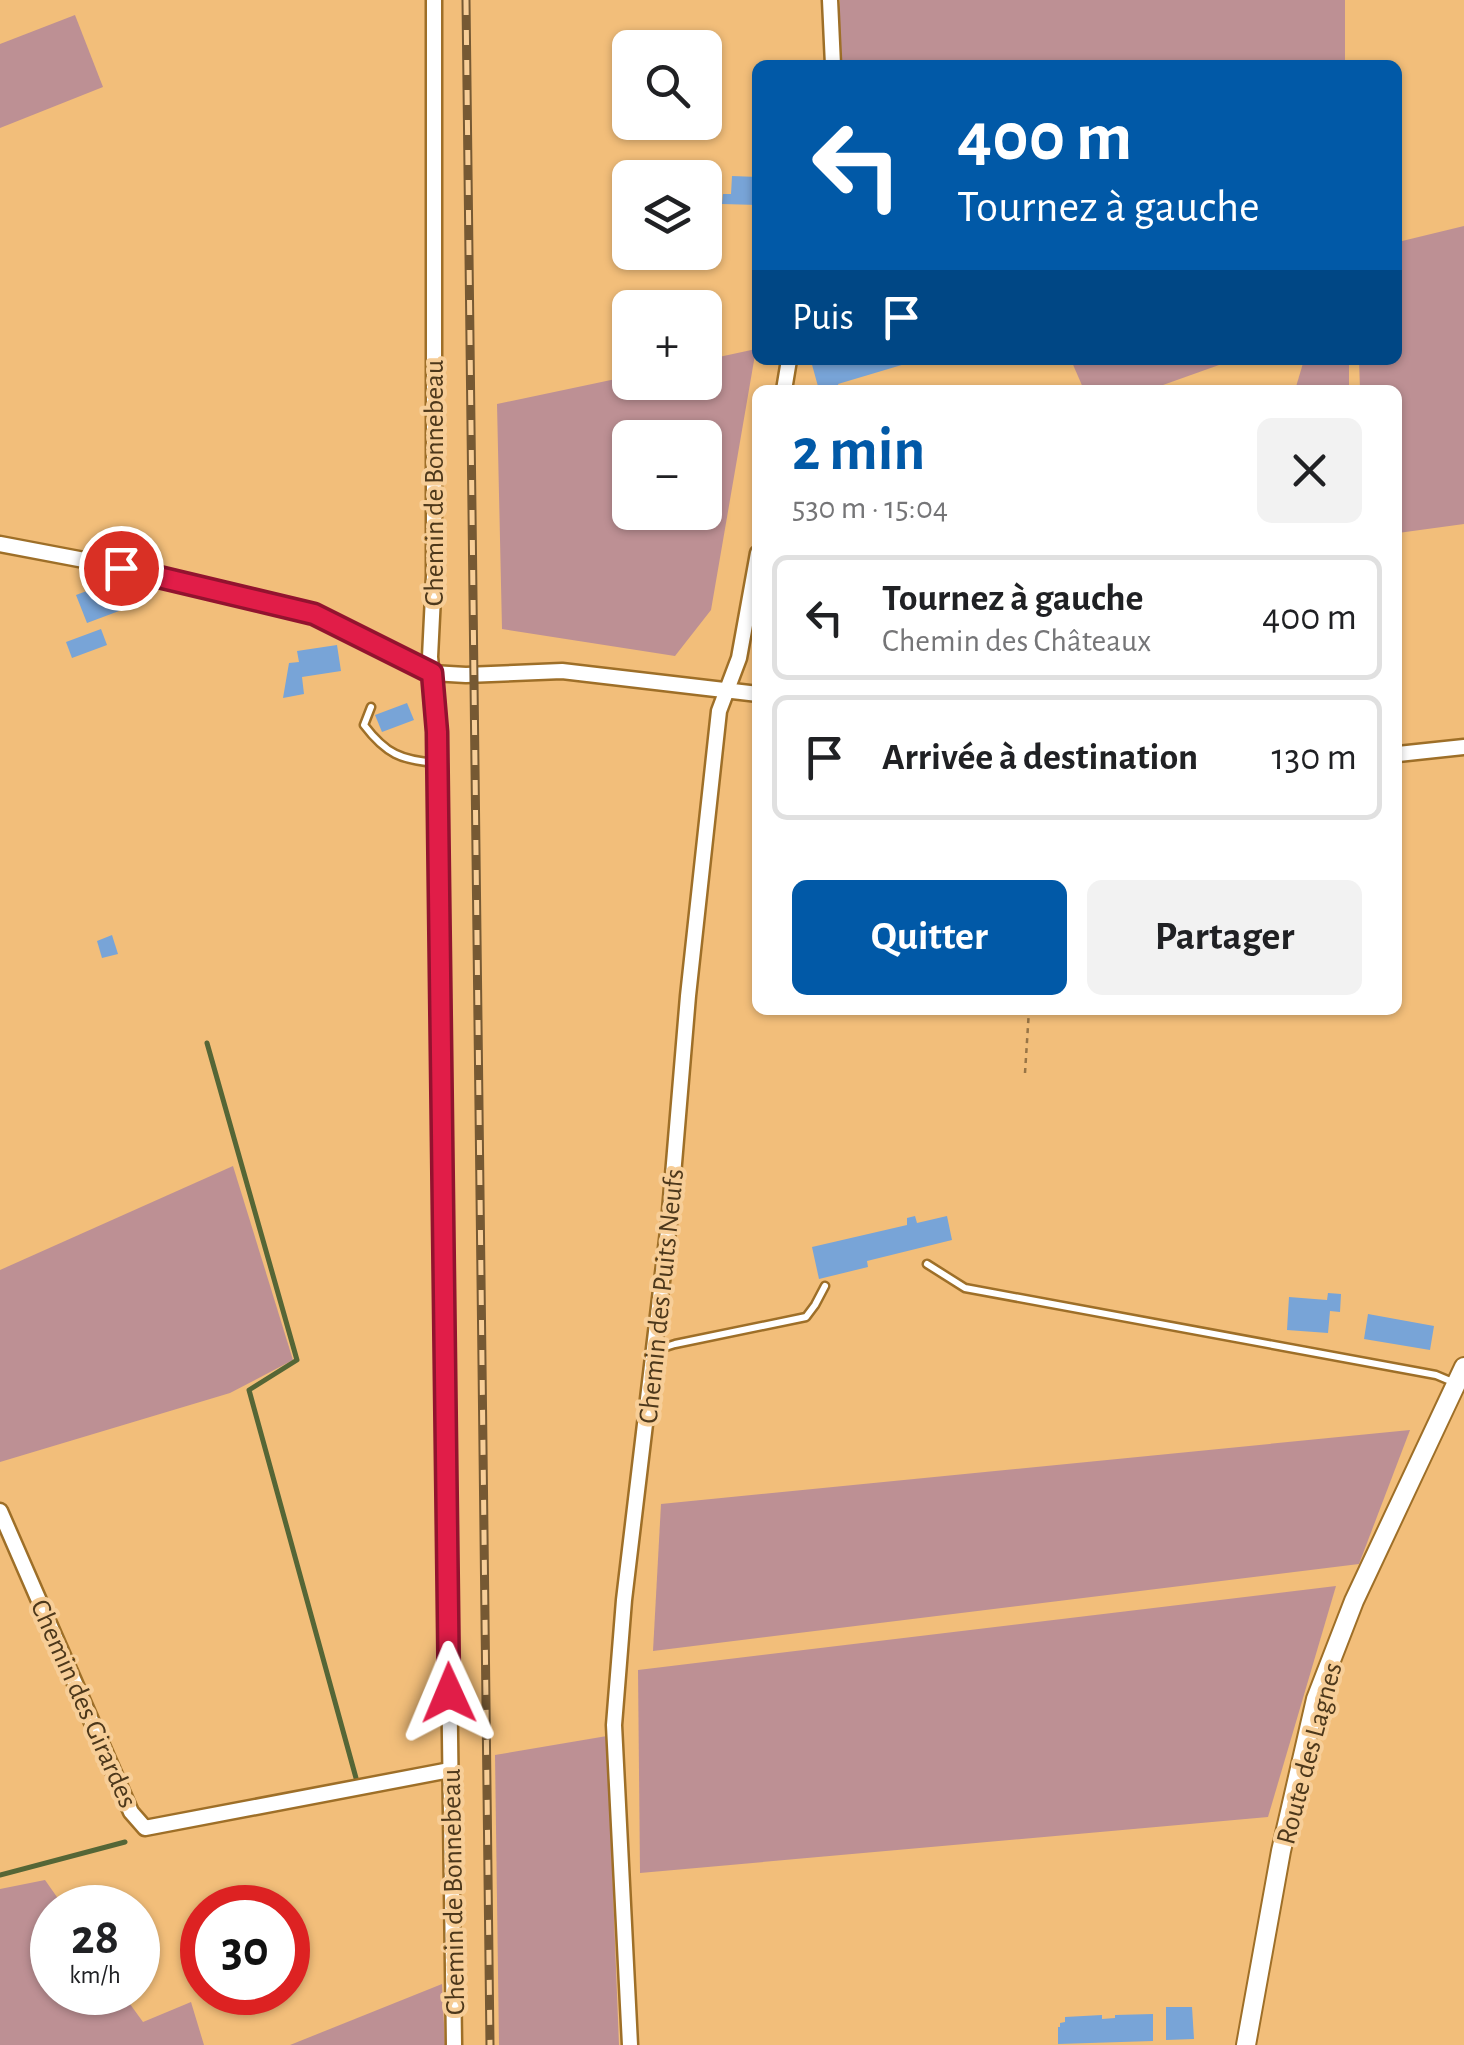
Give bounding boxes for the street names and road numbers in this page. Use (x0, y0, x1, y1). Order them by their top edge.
street label: Chemin de Bonnebeau (421, 360, 449, 606)
street label: Chemin des Puits Neufs (635, 1167, 689, 1425)
street label: Chemin des Girardes (25, 1596, 142, 1812)
street label: Route des Lagnes (1272, 1660, 1348, 1847)
street label: Chemin de Bonnebeau (438, 1768, 470, 2015)

